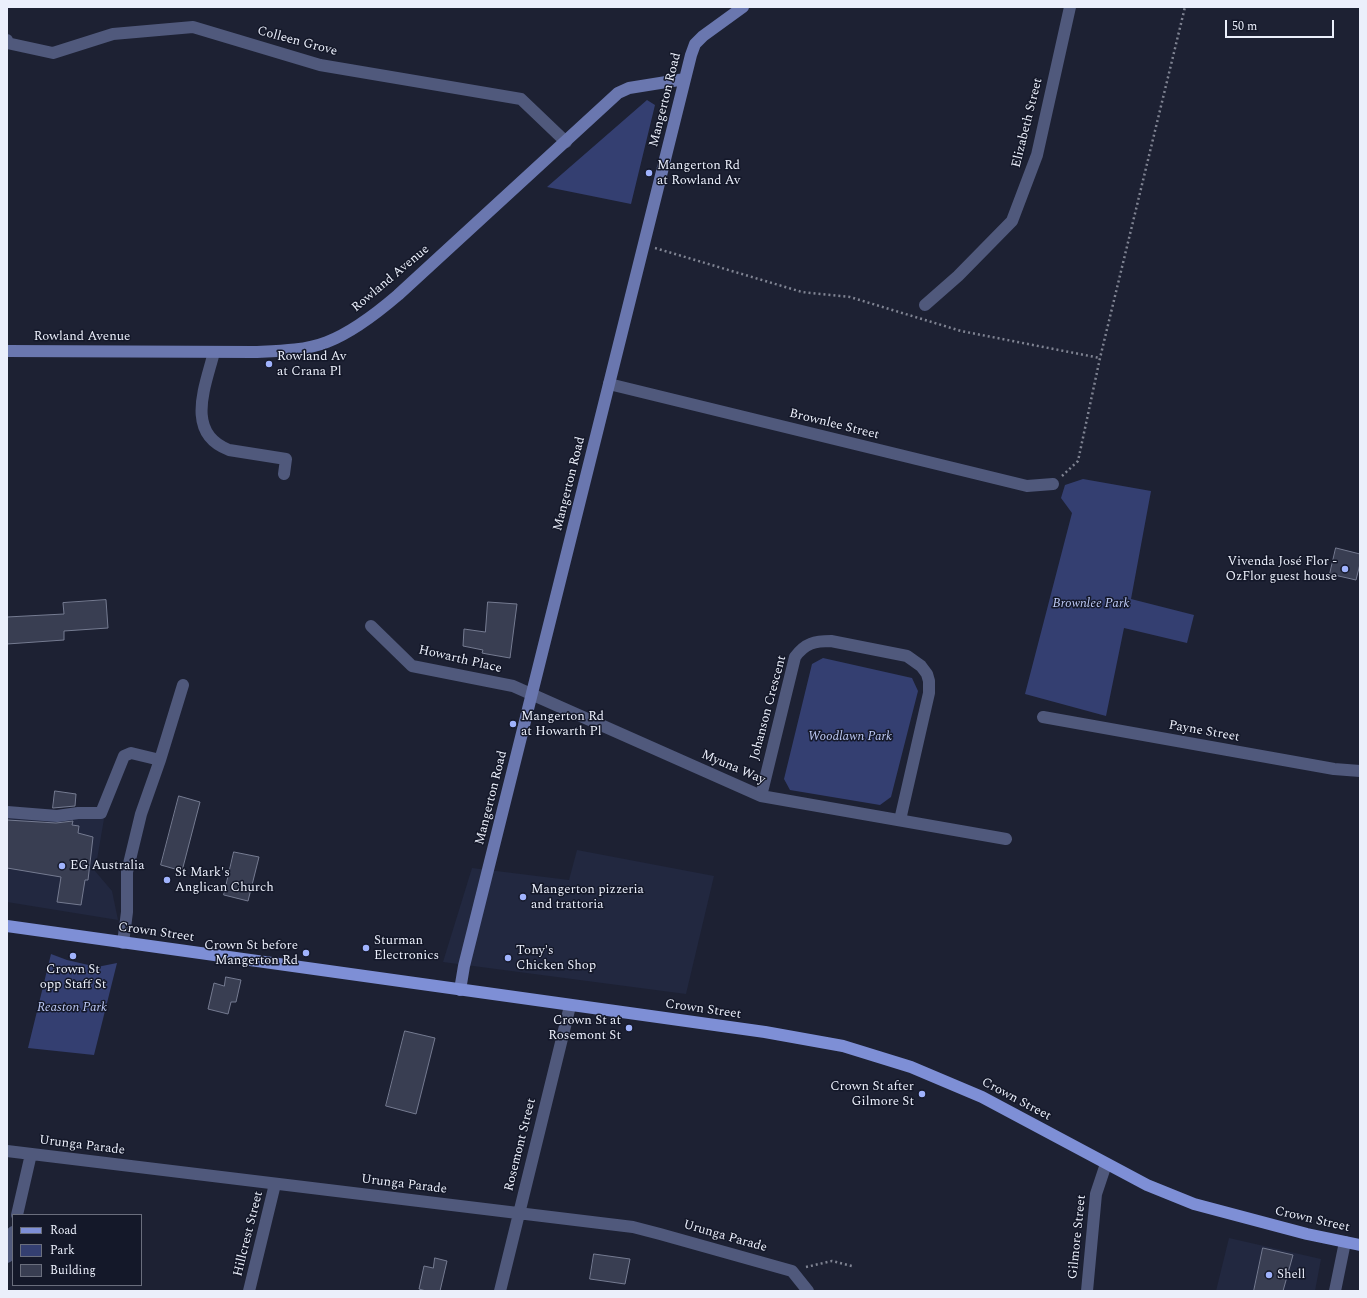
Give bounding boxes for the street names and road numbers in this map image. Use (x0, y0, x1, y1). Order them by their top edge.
street label: Colleen Grove (255, 24, 339, 60)
street label: Mangerton Road (647, 51, 685, 149)
street label: Elizabeth Street (1009, 76, 1047, 170)
street label: Rowland Avenue (349, 242, 433, 316)
street label: Rowland Avenue (34, 329, 130, 345)
street label: Brownlee Street (788, 406, 880, 444)
street label: Mangerton Road (551, 435, 589, 533)
street label: Howarth Place (417, 643, 503, 677)
street label: Johanson Crescent (748, 654, 790, 762)
street label: Payne Street (1167, 718, 1241, 746)
street label: Myuna Way (699, 748, 767, 788)
street label: Mangerton Road (473, 749, 511, 847)
street label: Crown Street (117, 920, 195, 946)
street label: Crown Street (664, 997, 742, 1023)
street label: Crown Street (979, 1075, 1053, 1125)
street label: Rosemont Street (502, 1097, 540, 1193)
street label: Urunga Parade (38, 1133, 126, 1159)
street label: Urunga Parade (360, 1172, 448, 1198)
street label: Hillcrest Street (231, 1190, 267, 1278)
street label: Gilmore Street (1066, 1194, 1090, 1280)
street label: Crown Street (1273, 1204, 1351, 1236)
street label: Urunga Parade (681, 1218, 769, 1256)

